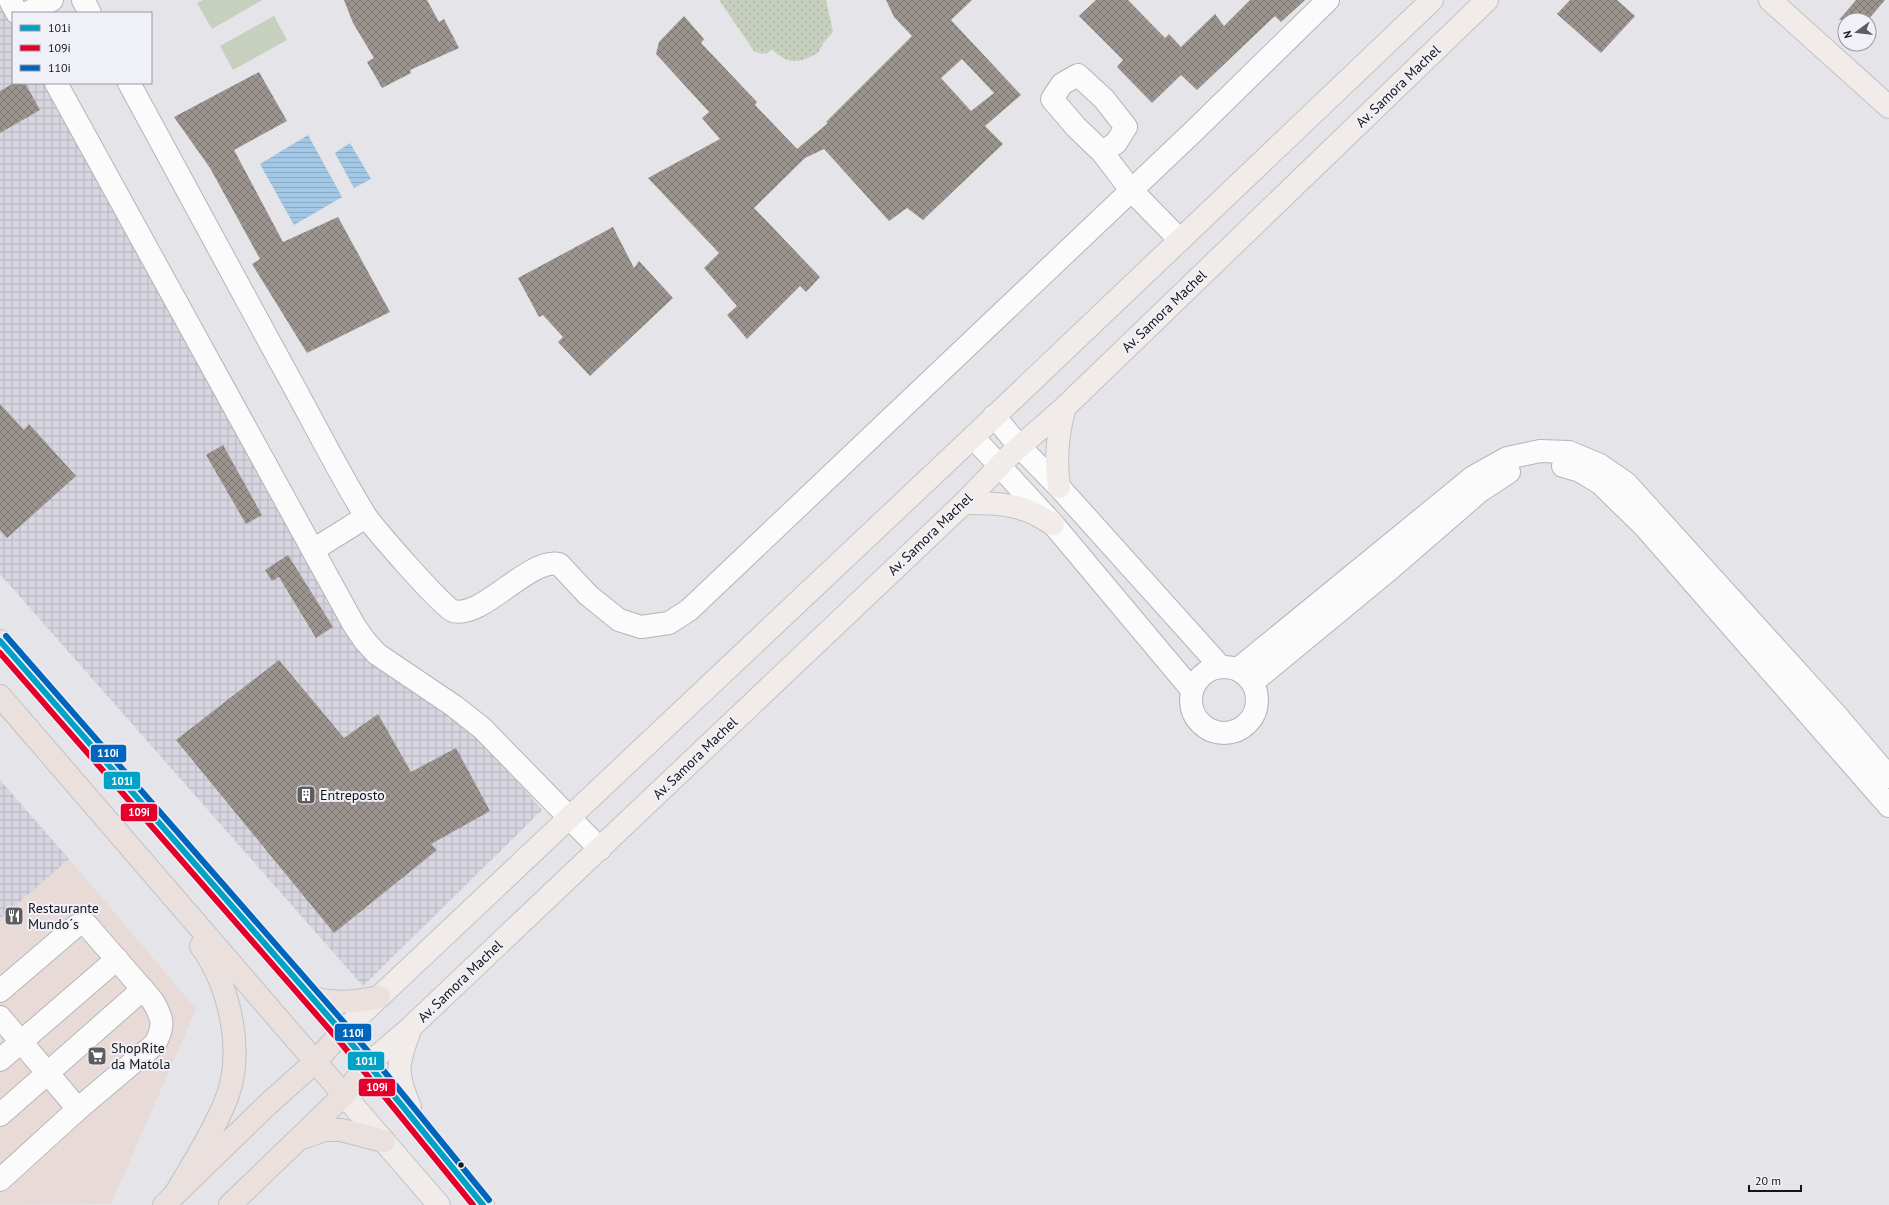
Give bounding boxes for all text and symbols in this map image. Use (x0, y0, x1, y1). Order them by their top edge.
legend (12, 12, 152, 84)
north arrow (1837, 12, 1877, 52)
text: 101i (48, 20, 71, 35)
text: N (1840, 29, 1855, 40)
text: 109i (48, 40, 71, 55)
street label: Av. Samora Machel (1352, 41, 1444, 131)
text: 110i (48, 60, 71, 75)
street label: Av. Samora Machel (1118, 266, 1210, 356)
street label: Av. Samora Machel (884, 489, 976, 579)
street label: Av. Samora Machel (649, 713, 741, 803)
line badge: 110i (90, 744, 127, 763)
text: 110i (97, 746, 119, 760)
line badge: 101i (103, 771, 141, 790)
text: 101i (111, 774, 133, 788)
building icon: Entreposto (295, 784, 317, 806)
place label: Entreposto (320, 786, 385, 804)
line badge: 109i (120, 803, 158, 822)
text: 109i (128, 805, 150, 819)
place label: Restaurante Mundo´s (28, 899, 99, 933)
restaurant icon: Restaurante Mundo´s (3, 905, 25, 927)
street label: Av. Samora Machel (414, 936, 506, 1026)
line badge: 110i (334, 1023, 372, 1042)
text: 110i (342, 1026, 364, 1040)
place label: ShopRite da Matola (111, 1039, 170, 1073)
supermarket icon: ShopRite da Matola (86, 1045, 108, 1067)
line badge: 101i (347, 1051, 385, 1071)
text: 101i (355, 1054, 377, 1068)
line badge: 109i (358, 1078, 396, 1097)
text: 109i (366, 1080, 388, 1094)
unlabelled marker (456, 1160, 466, 1170)
scale bar (1749, 1167, 1801, 1193)
text: 20 m (1755, 1173, 1781, 1188)

